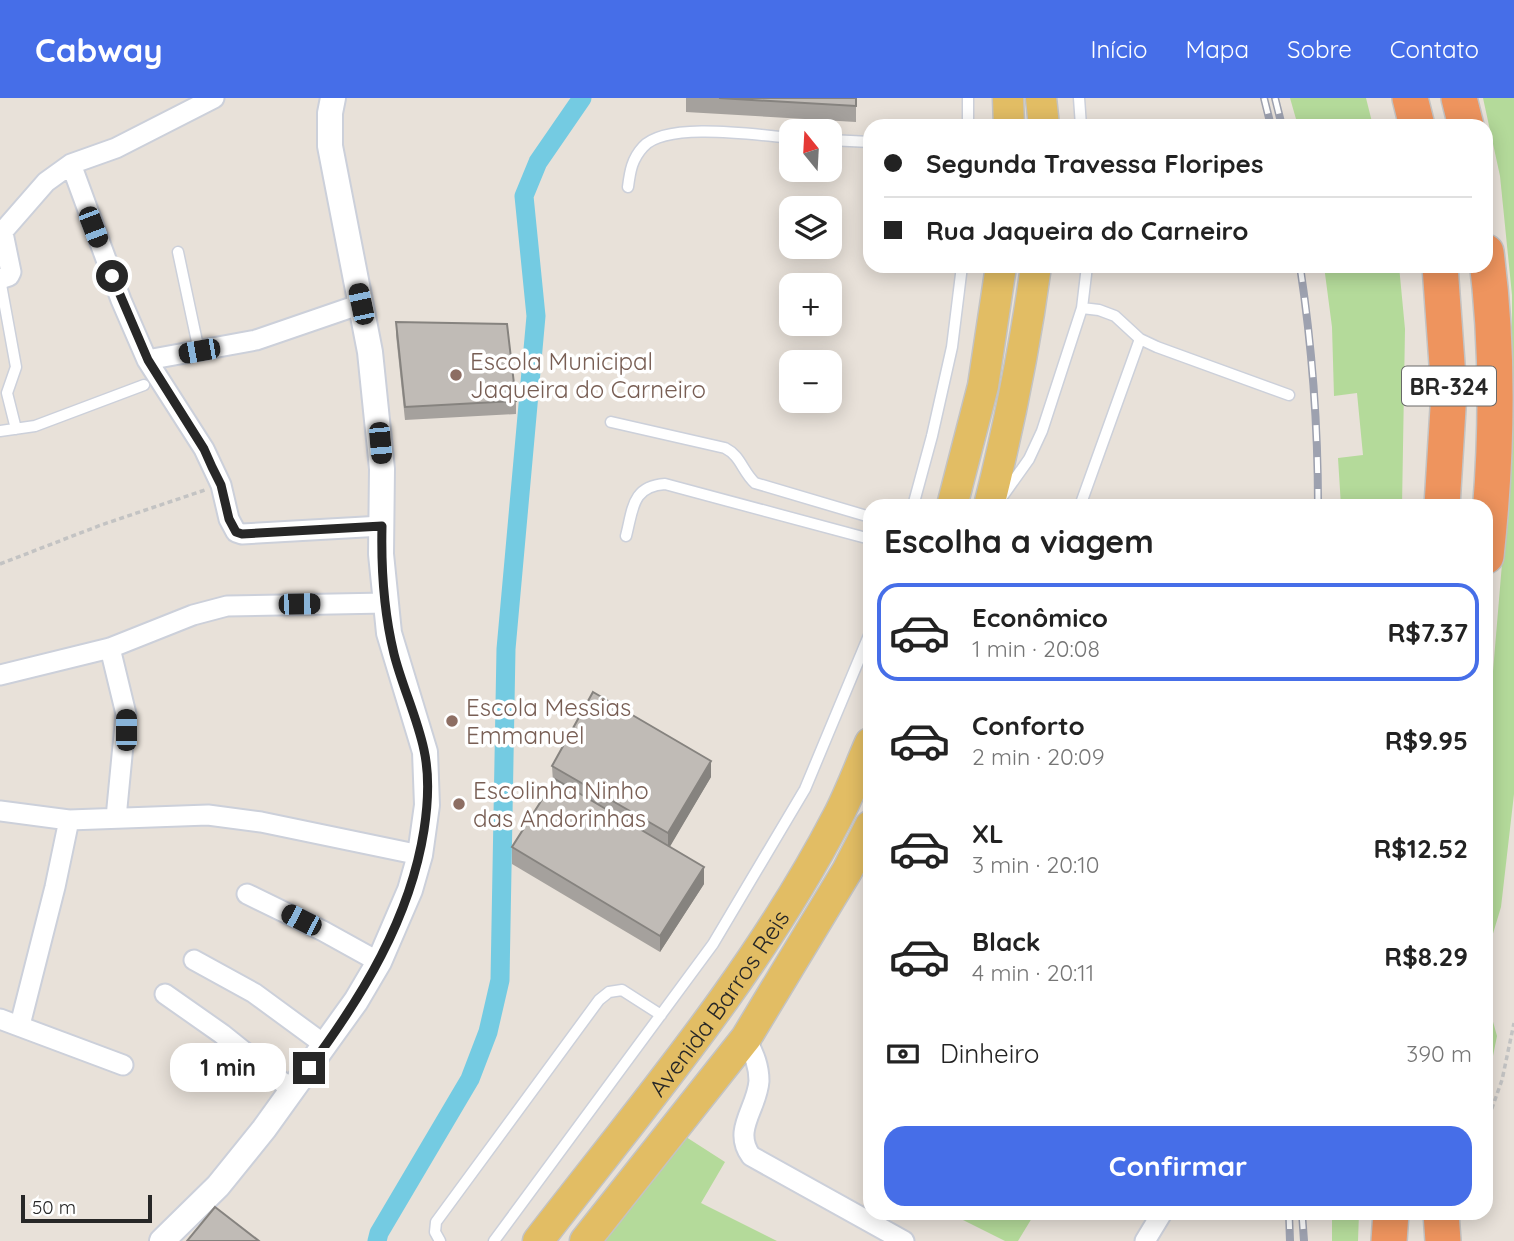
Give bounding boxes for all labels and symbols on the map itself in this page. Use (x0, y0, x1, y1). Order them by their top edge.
north arrow (779, 119, 842, 182)
car (76, 204, 111, 250)
route start (96, 260, 128, 292)
car (347, 281, 376, 327)
car (177, 337, 222, 365)
place label: Escola Municipal Jaqueira do Carneiro (470, 346, 706, 404)
road number: BR-324 (1402, 366, 1496, 406)
marker: Escola Municipal Jaqueira do Carneiro (448, 367, 464, 383)
car (368, 421, 393, 465)
car (278, 593, 321, 615)
place label: Escola Messias Emmanuel (466, 692, 631, 750)
car (116, 709, 137, 751)
marker: Escola Messias Emmanuel (444, 713, 460, 729)
place label: Escolinha Ninho das Andorinhas (473, 775, 649, 833)
marker: Escolinha Ninho das Andorinhas (451, 796, 467, 812)
car (278, 901, 325, 939)
street label: Avenida Barros Reis (642, 904, 795, 1102)
callout: 1 min (169, 1044, 284, 1093)
route end (293, 1052, 325, 1084)
scale bar (21, 1192, 152, 1224)

